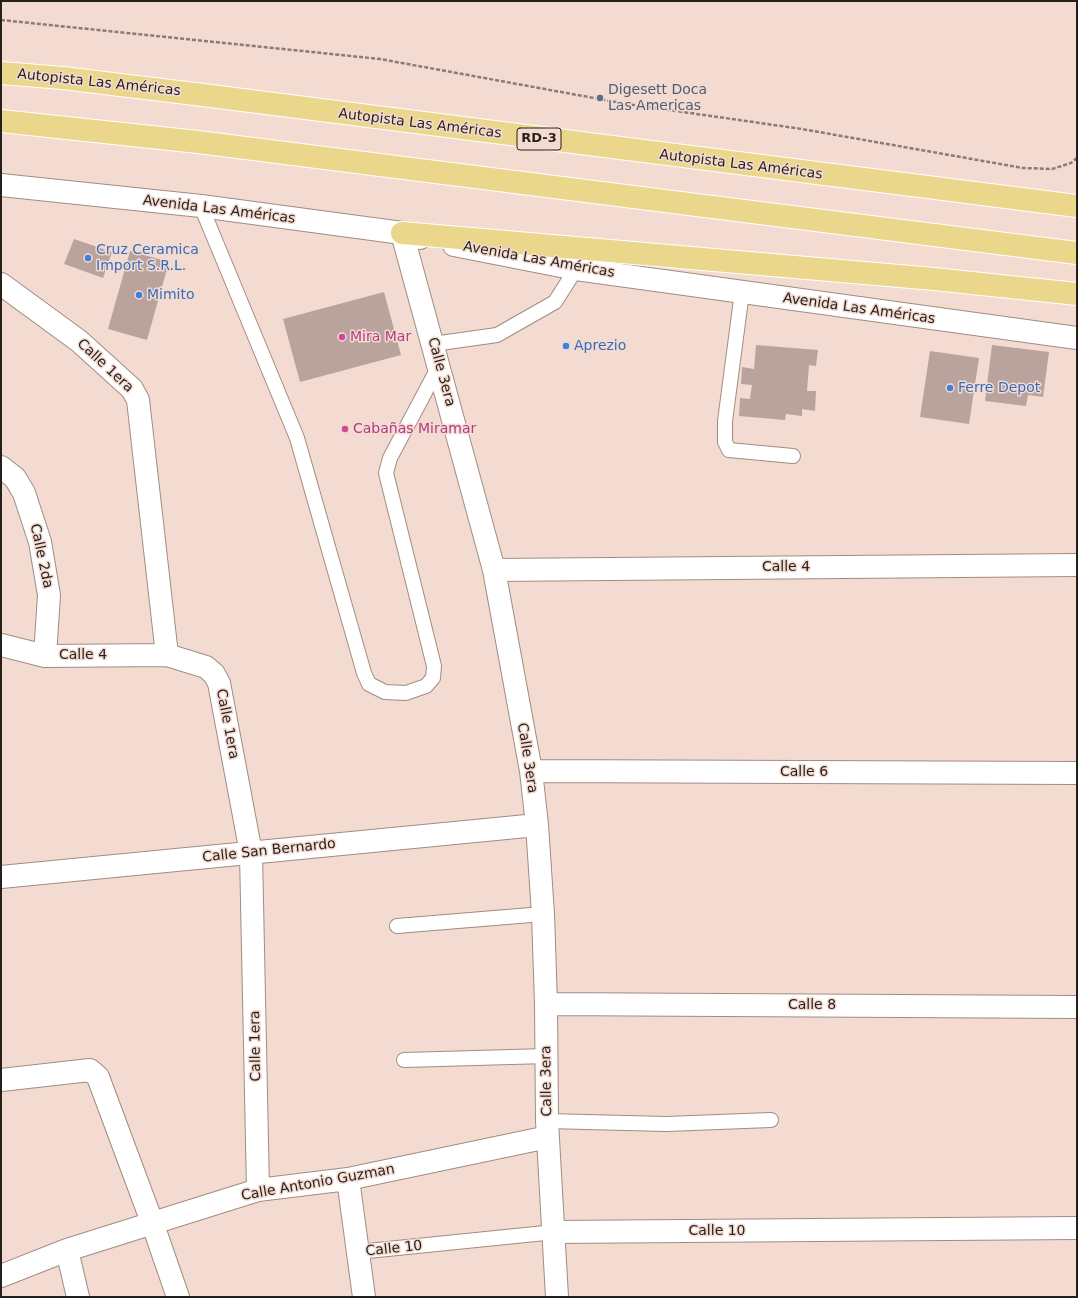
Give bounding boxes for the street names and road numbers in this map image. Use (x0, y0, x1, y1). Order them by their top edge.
street label: Autopista Las Américas (16, 66, 182, 100)
street label: Autopista Las Américas (337, 106, 503, 142)
road number: RD-3 (517, 128, 561, 150)
street label: Autopista Las Américas (658, 147, 824, 183)
street label: Avenida Las Américas (142, 192, 296, 228)
street label: Avenida Las Américas (462, 238, 616, 282)
street label: Avenida Las Américas (782, 290, 936, 328)
street label: Calle 1era (73, 336, 137, 396)
street label: Calle 3era (424, 336, 458, 408)
street label: Calle 2da (26, 522, 56, 590)
street label: Calle 4 (762, 559, 810, 575)
street label: Calle 4 (59, 647, 107, 663)
street label: Calle 1era (212, 688, 242, 760)
street label: Calle 3era (513, 722, 541, 794)
street label: Calle 6 (780, 764, 828, 780)
street label: Calle San Bernardo (201, 836, 337, 866)
street label: Calle 8 (788, 997, 836, 1013)
street label: Calle 1era (247, 1010, 265, 1082)
street label: Calle 3era (538, 1045, 556, 1117)
street label: Calle Antonio Guzman (240, 1161, 396, 1205)
street label: Calle 10 (688, 1223, 746, 1239)
street label: Calle 10 (365, 1238, 423, 1260)

